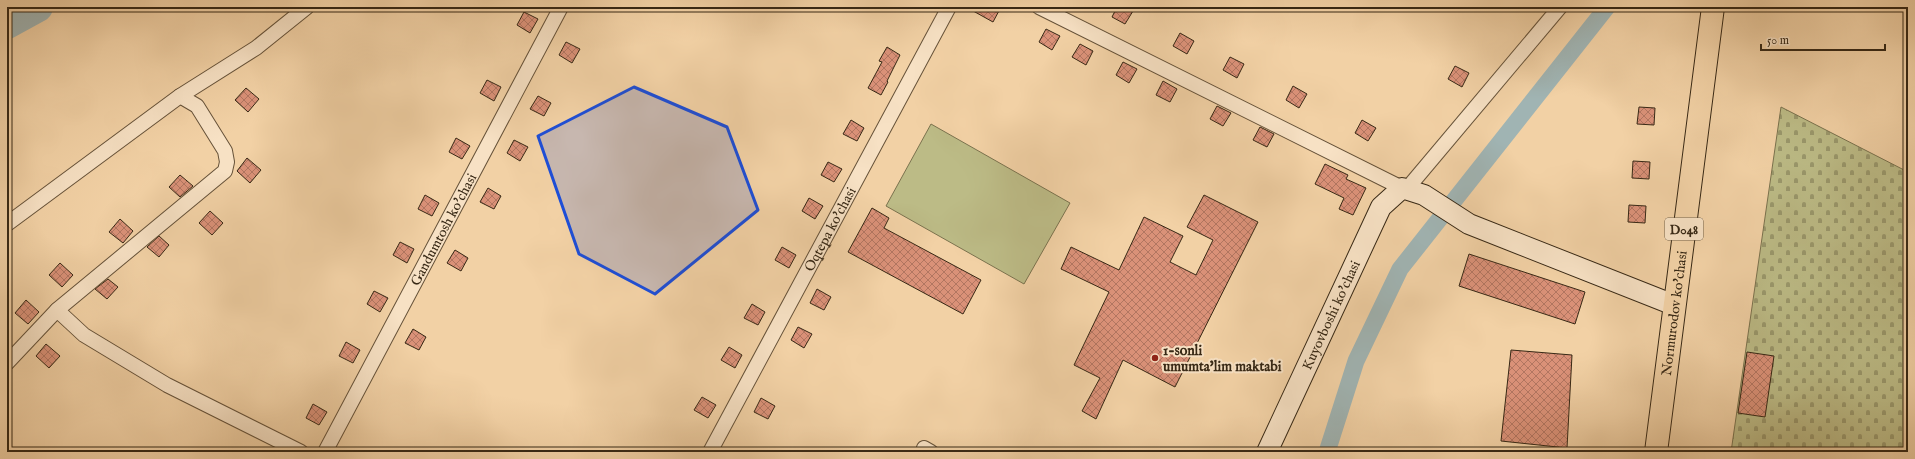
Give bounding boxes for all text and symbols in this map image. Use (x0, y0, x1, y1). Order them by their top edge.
scale bar (1761, 26, 1885, 52)
text: 50 m (1767, 33, 1789, 48)
street label: Gandumtosh ko'chasi (407, 170, 481, 289)
street label: Oqtepa ko'chasi (801, 184, 861, 275)
road number: D048 (1665, 218, 1703, 240)
street label: Normurodov ko'chasi (1658, 249, 1692, 377)
street label: Kuyovboshi ko'chasi (1298, 258, 1365, 373)
place label: 1-sonli umumta'lim maktabi (1163, 342, 1282, 376)
marker: 1-sonli umumta'lim maktabi (1150, 353, 1160, 363)

